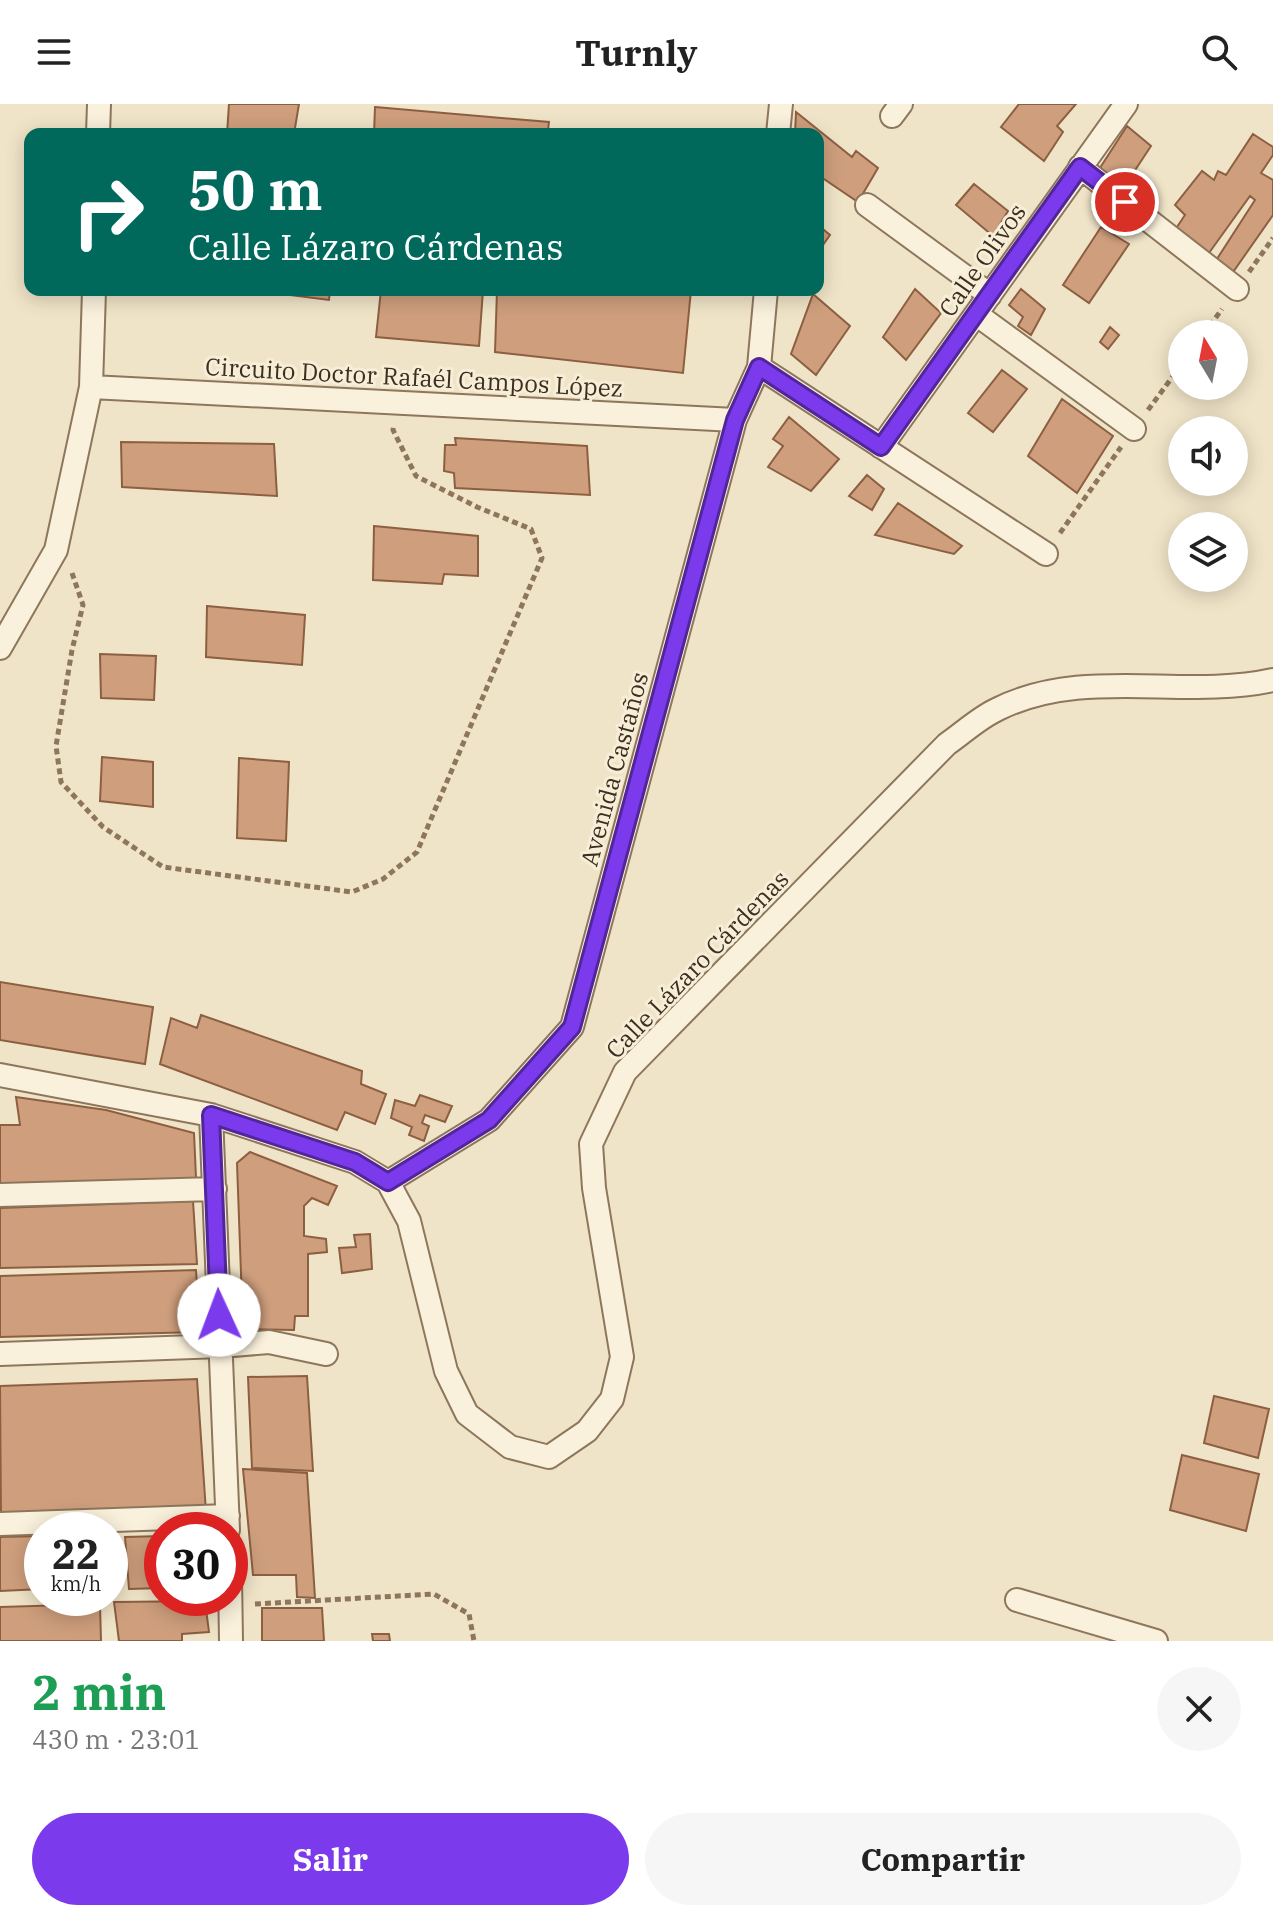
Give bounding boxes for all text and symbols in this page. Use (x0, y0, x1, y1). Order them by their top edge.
text: Turnly (575, 29, 698, 76)
icon: menu (32, 30, 76, 74)
icon: search (1197, 30, 1241, 74)
text: 50 m (188, 153, 323, 225)
icon: right (56, 160, 160, 264)
pin (1091, 168, 1159, 236)
icon: arrive (1103, 180, 1147, 224)
street label: Calle Olivos (931, 197, 1033, 323)
text: Calle Lázaro Cárdenas (188, 223, 564, 270)
north arrow (1168, 320, 1248, 400)
map controls (1168, 320, 1248, 592)
street label: Circuito Doctor Rafaél Campos López (204, 350, 624, 404)
button: sound (1168, 416, 1248, 496)
button: layers (1168, 512, 1248, 592)
street label: Avenida Castaños (573, 668, 655, 870)
street label: Calle Lázaro Cárdenas (599, 863, 795, 1065)
position arrow (177, 1273, 261, 1357)
speed limit sign: 30 (144, 1512, 248, 1616)
text: 22 (52, 1528, 100, 1580)
text: km/h (51, 1570, 101, 1597)
text: 2 min (32, 1661, 166, 1723)
button: close (1157, 1667, 1241, 1751)
text: 430 m · 23:01 (32, 1722, 200, 1756)
button: Salir (32, 1813, 629, 1905)
button: Compartir (645, 1813, 1241, 1905)

